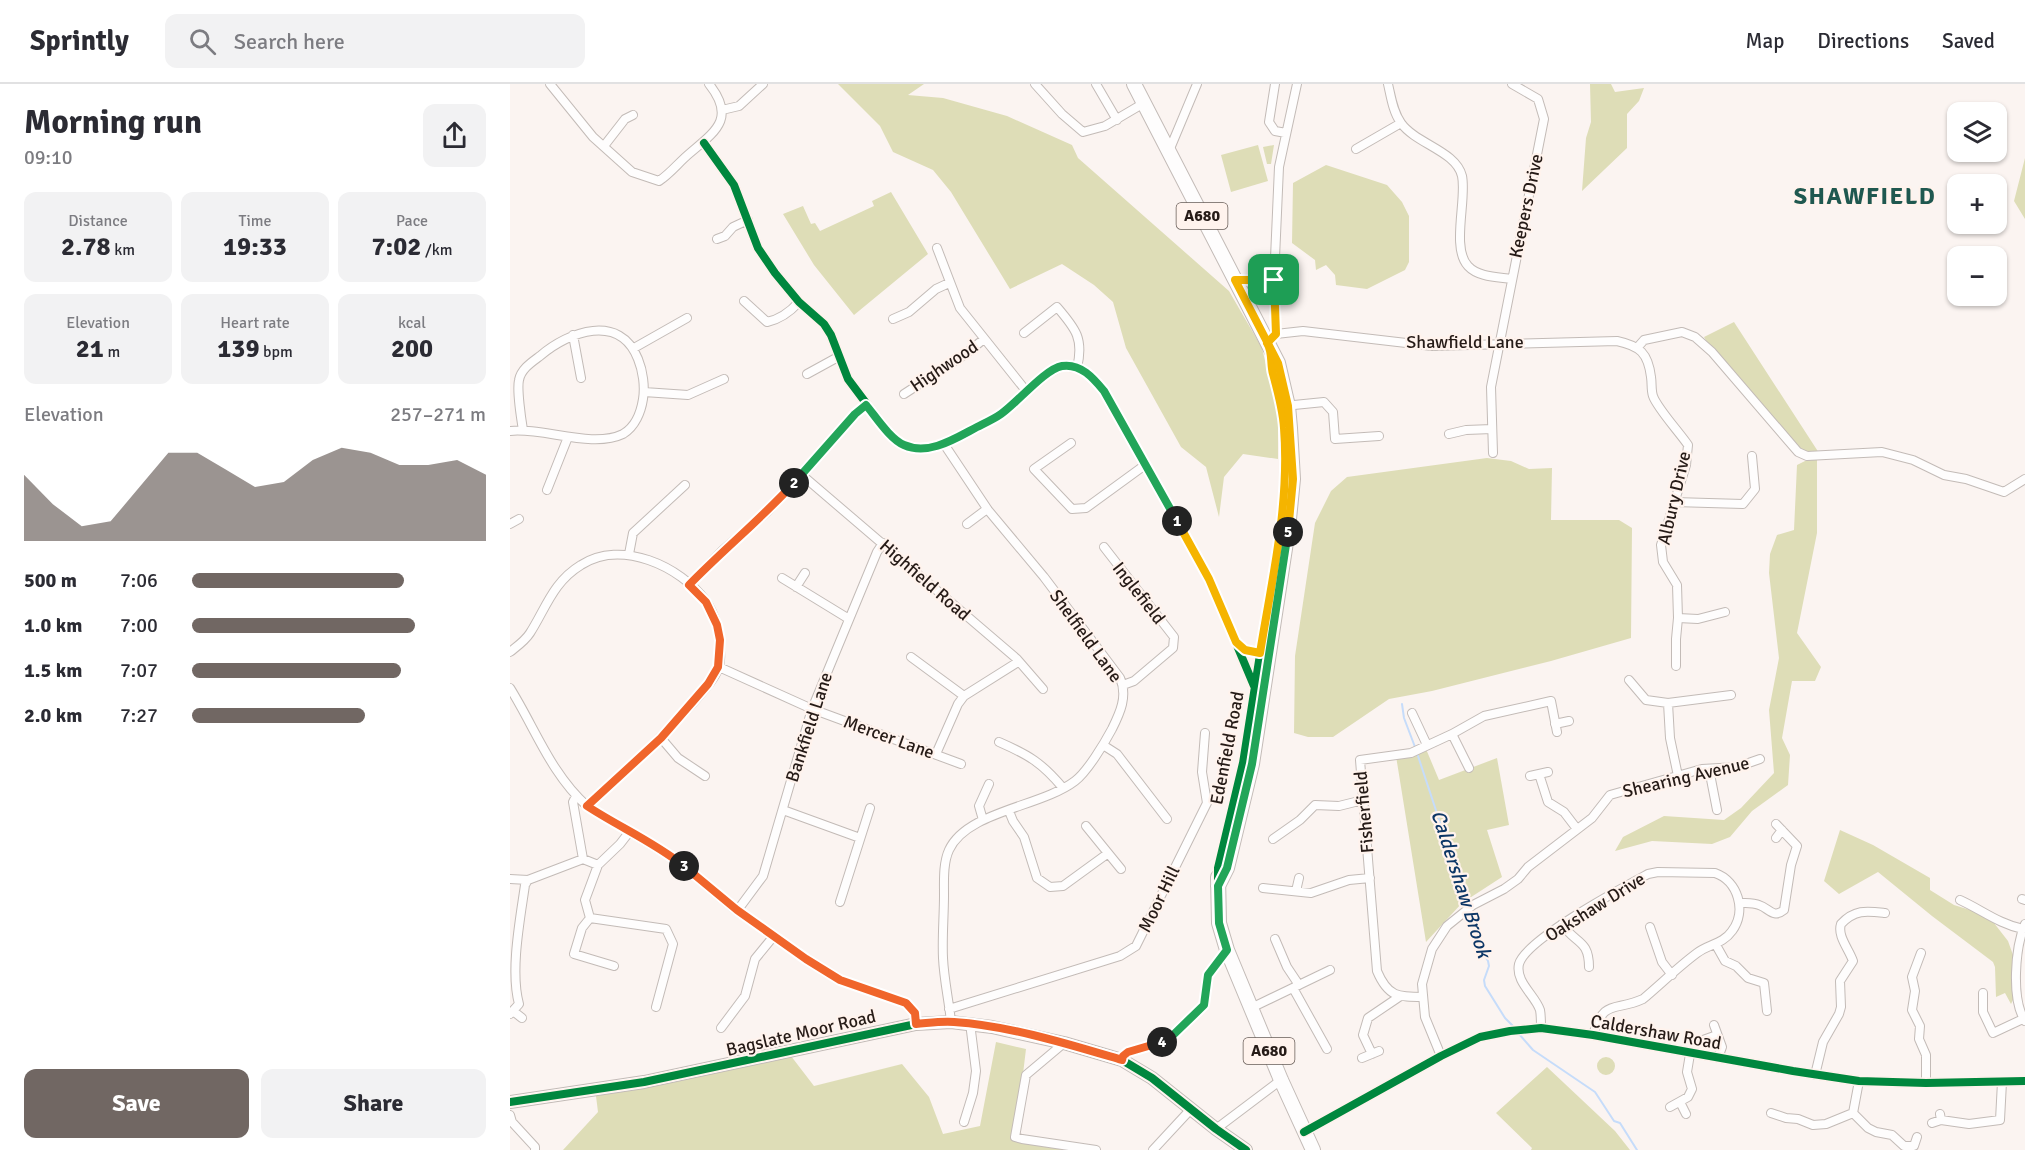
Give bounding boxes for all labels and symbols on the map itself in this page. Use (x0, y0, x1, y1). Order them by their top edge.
street label: Keepers Drive (1504, 152, 1548, 260)
district label: SHAWFIELD (1794, 181, 1936, 211)
road number: A680 (1176, 203, 1228, 229)
pin (1248, 254, 1299, 305)
street label: Shawfield Lane (1406, 331, 1524, 353)
street label: Highwood (906, 335, 982, 397)
street label: Albury Drive (1653, 449, 1695, 547)
pin: 2 (779, 468, 809, 498)
pin: 1 (1162, 506, 1192, 536)
pin: 5 (1273, 517, 1303, 547)
street label: Highfield Road (875, 535, 975, 625)
street label: Inglefield (1108, 558, 1170, 628)
street label: Shelfield Lane (1045, 585, 1127, 687)
street label: Bankfield Lane (781, 669, 837, 785)
street label: Edenfield Road (1205, 689, 1249, 807)
street label: Mercer Lane (841, 710, 937, 764)
street label: Shearing Avenue (1621, 752, 1751, 802)
street label: Fisherfield (1349, 770, 1379, 854)
water label: Caldershaw Brook (1425, 807, 1497, 963)
pin: 3 (669, 851, 699, 881)
street label: Moor Hill (1133, 862, 1185, 936)
street label: Oakshaw Drive (1541, 868, 1649, 946)
street label: Bagslate Moor Road (724, 1005, 878, 1061)
street label: Caldershaw Road (1589, 1010, 1723, 1054)
pin: 4 (1147, 1027, 1177, 1057)
road number: A680 (1244, 1038, 1294, 1064)

